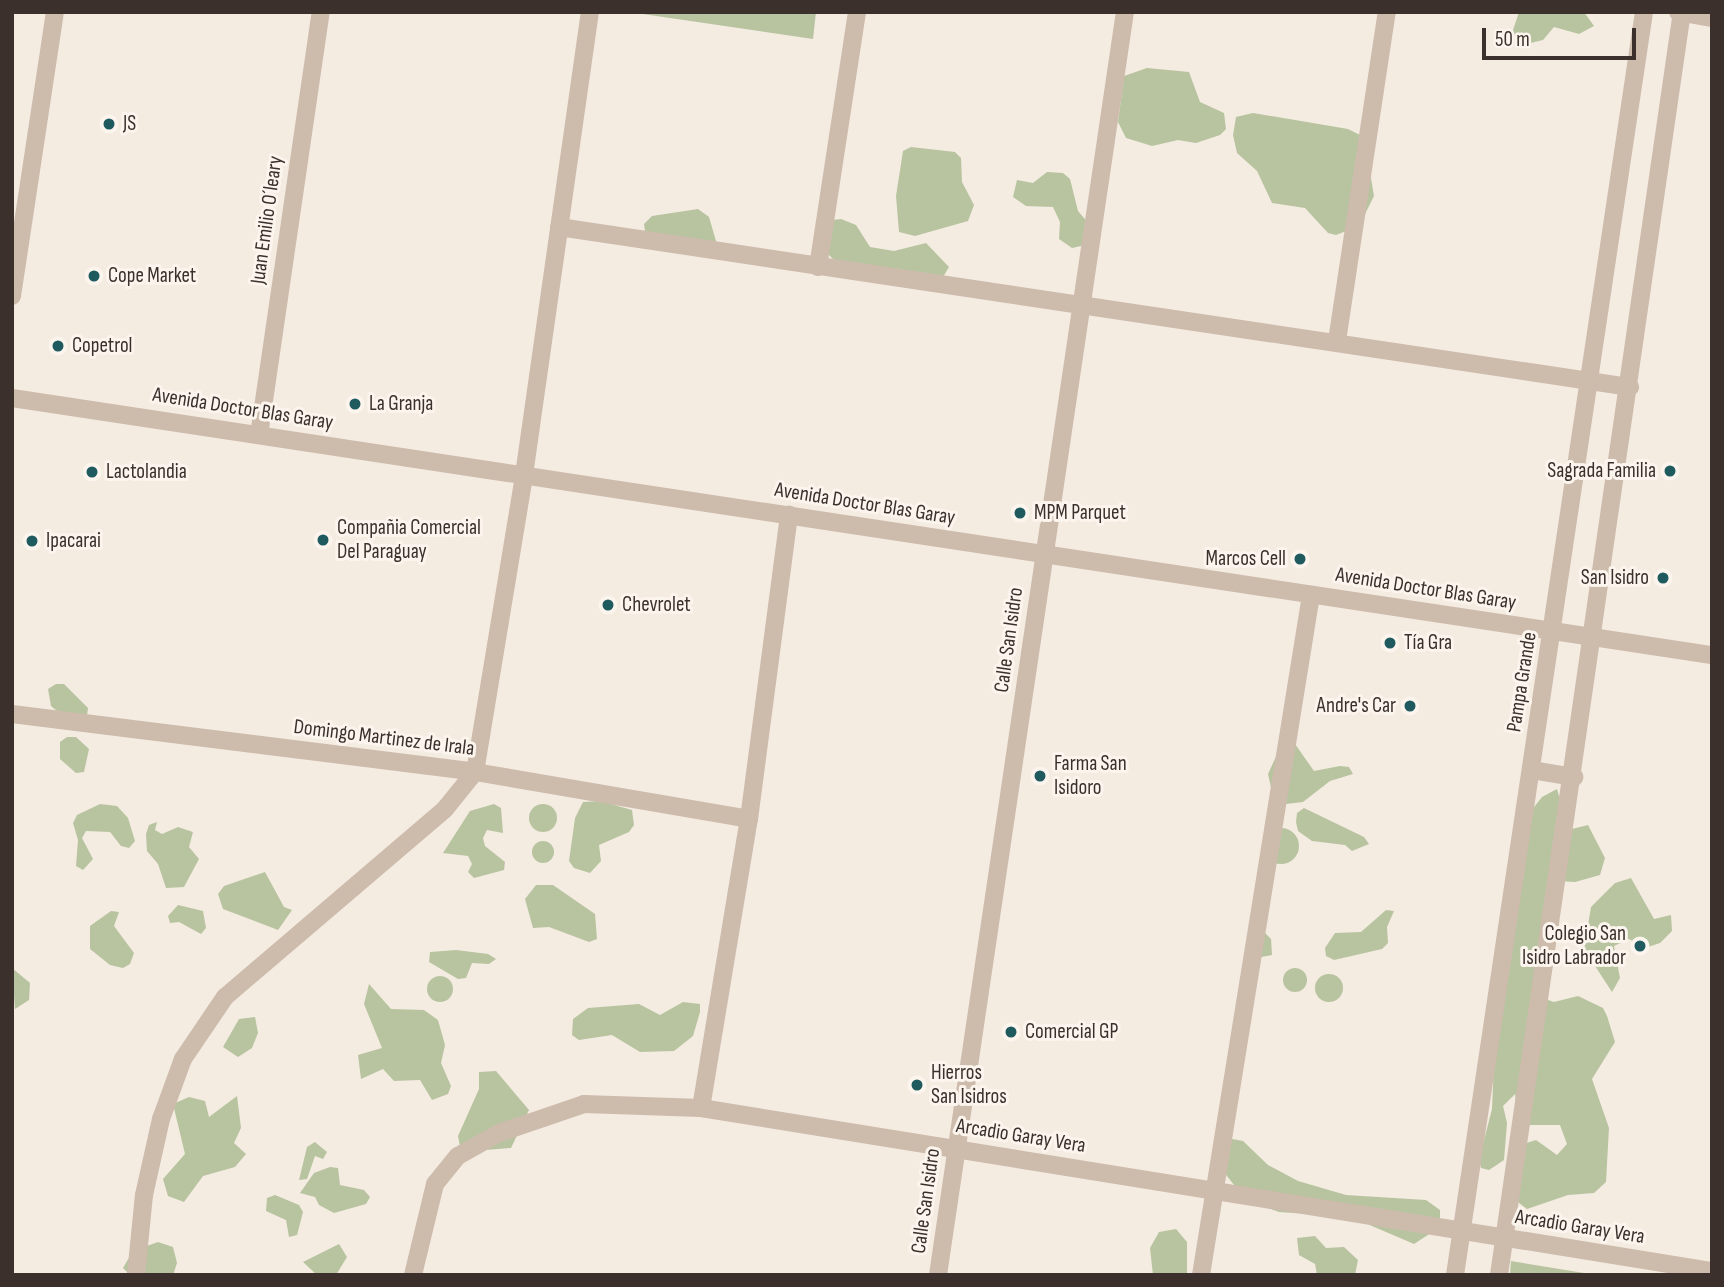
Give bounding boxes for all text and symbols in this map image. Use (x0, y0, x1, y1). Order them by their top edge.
scale bar (1486, 14, 1640, 58)
text: 50 m (1495, 27, 1530, 52)
place label: JS (123, 111, 136, 137)
marker: JS (101, 116, 117, 132)
street label: Juan Emilio O´leary (246, 154, 288, 286)
place label: Cope Market (108, 263, 196, 289)
marker: Cope Market (86, 268, 102, 284)
place label: Copetrol (72, 333, 133, 359)
marker: Copetrol (50, 338, 66, 354)
street label: Avenida Doctor Blas Garay (151, 382, 335, 436)
place label: La Granja (369, 391, 433, 417)
marker: La Granja (347, 396, 363, 412)
place label: Sagrada Familia (1547, 458, 1656, 484)
place label: Lactolandia (106, 459, 187, 485)
marker: Sagrada Familia (1662, 463, 1678, 479)
marker: Lactolandia (84, 464, 100, 480)
street label: Avenida Doctor Blas Garay (773, 477, 957, 531)
place label: MPM Parquet (1034, 500, 1126, 526)
marker: MPM Parquet (1012, 505, 1028, 521)
place label: Compañia Comercial Del Paraguay (337, 515, 481, 565)
place label: Ipacarai (46, 528, 101, 554)
marker: Compañia Comercial Del Paraguay (315, 532, 331, 548)
marker: Ipacarai (24, 533, 40, 549)
place label: Marcos Cell (1206, 546, 1286, 572)
marker: Marcos Cell (1292, 551, 1308, 567)
street label: Avenida Doctor Blas Garay (1334, 562, 1518, 616)
place label: San Isidro (1581, 565, 1649, 591)
marker: San Isidro (1655, 570, 1671, 586)
street label: Calle San Isidro (989, 586, 1029, 694)
place label: Chevrolet (622, 592, 691, 618)
marker: Chevrolet (600, 597, 616, 613)
place label: Tía Gra (1404, 630, 1452, 656)
street label: Pampa Grande (1502, 630, 1542, 734)
marker: Tía Gra (1382, 635, 1398, 651)
place label: Andre's Car (1317, 693, 1396, 719)
marker: Andre's Car (1402, 698, 1418, 714)
street label: Domingo Martinez de Irala (292, 714, 476, 762)
place label: Farma San Isidoro (1054, 751, 1127, 801)
marker: Farma San Isidoro (1032, 768, 1048, 784)
place label: Colegio San Isidro Labrador (1522, 921, 1626, 971)
marker: Colegio San Isidro Labrador (1632, 938, 1648, 954)
place label: Comercial GP (1025, 1019, 1118, 1045)
marker: Comercial GP (1003, 1024, 1019, 1040)
place label: Hierros San Isidros (931, 1060, 1007, 1110)
marker: Hierros San Isidros (909, 1077, 925, 1093)
street label: Arcadio Garay Vera (955, 1113, 1087, 1159)
street label: Calle San Isidro (906, 1147, 946, 1255)
street label: Arcadio Garay Vera (1514, 1204, 1646, 1250)

